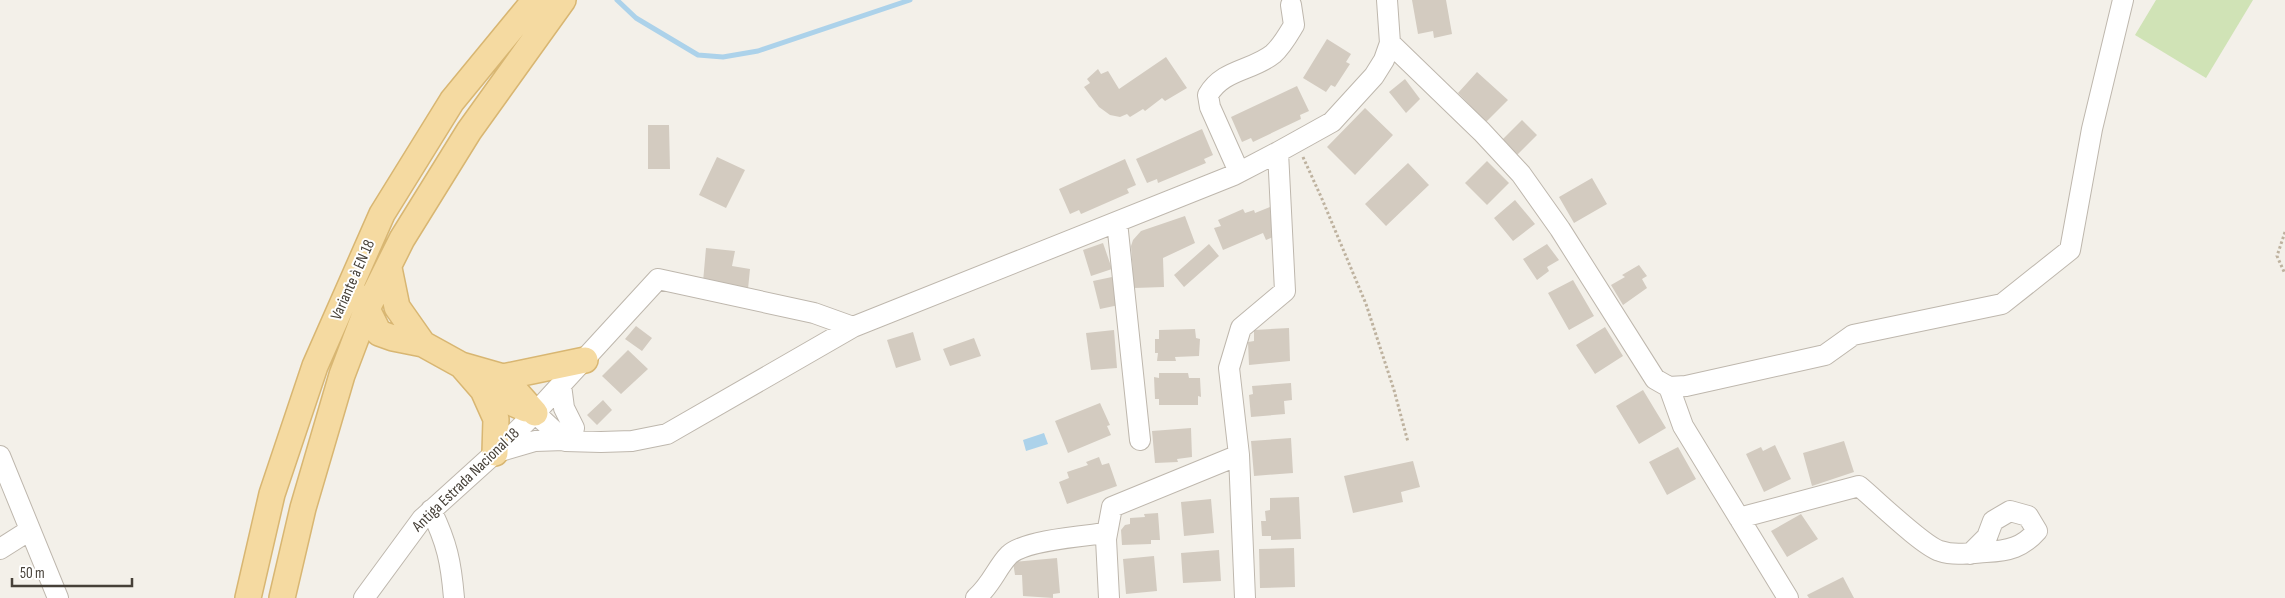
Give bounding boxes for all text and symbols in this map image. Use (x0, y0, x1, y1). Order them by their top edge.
street label: Variante à EN 18 (327, 237, 379, 323)
street label: Antiga Estrada Nacional 18 (408, 424, 523, 537)
scale bar (12, 556, 132, 588)
text: 50 m (20, 564, 45, 583)

